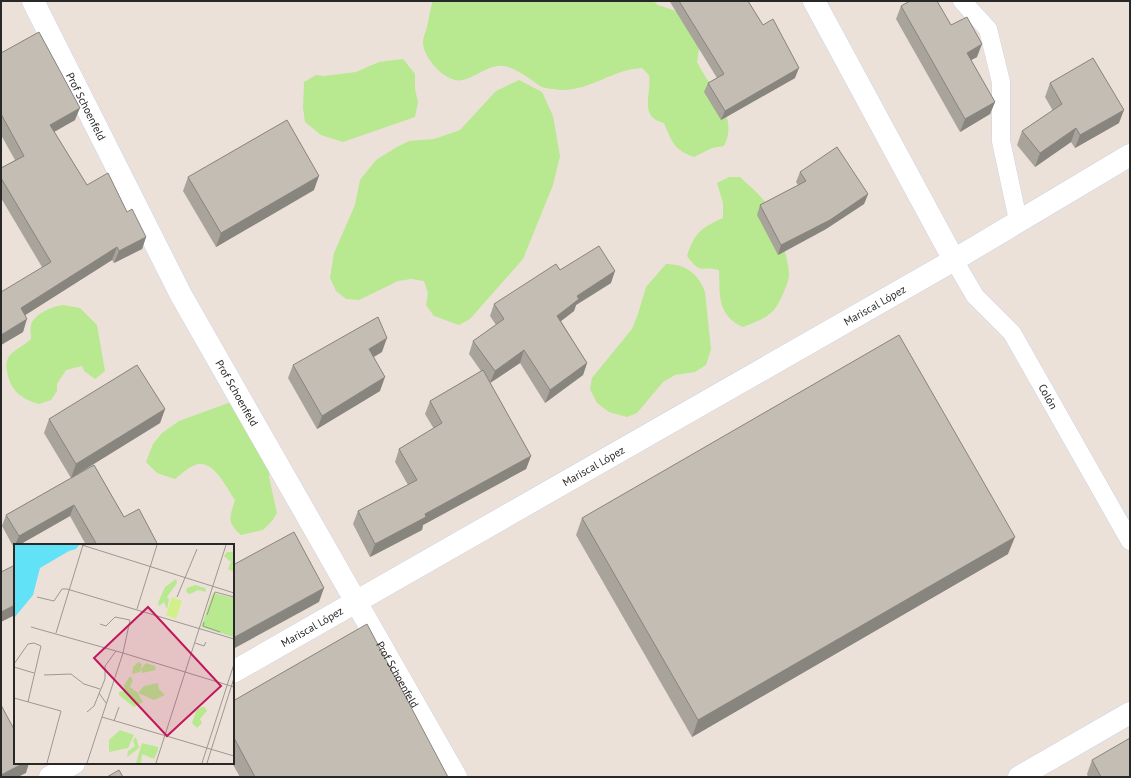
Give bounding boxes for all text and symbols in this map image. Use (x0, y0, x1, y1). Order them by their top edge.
street label: Prof Schoenfeld (63, 70, 109, 143)
street label: Mariscal López (841, 282, 908, 329)
street label: Prof Schoenfeld (212, 357, 261, 429)
street label: Colón (1035, 381, 1061, 412)
street label: Mariscal López (560, 443, 627, 489)
inset map (14, 544, 234, 764)
street label: Mariscal López (278, 604, 346, 650)
street label: Prof Schoenfeld (373, 639, 422, 710)

